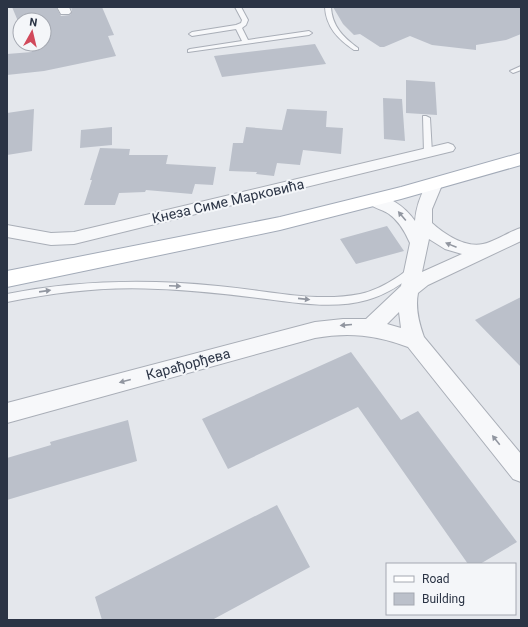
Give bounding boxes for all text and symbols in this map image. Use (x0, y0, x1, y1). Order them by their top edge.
north arrow (12, 12, 52, 52)
text: N (29, 16, 38, 30)
street label: Кнеза Симе Марковића (150, 176, 306, 226)
one-way arrow (398, 210, 407, 221)
one-way arrow (445, 241, 457, 248)
one-way arrow (169, 283, 181, 290)
one-way arrow (39, 288, 51, 294)
one-way arrow (298, 296, 310, 302)
one-way arrow (340, 322, 352, 329)
street label: Карађорђева (144, 345, 232, 383)
one-way arrow (119, 378, 131, 384)
one-way arrow (492, 435, 501, 446)
legend (386, 563, 516, 615)
text: Road (422, 572, 450, 586)
text: Building (422, 592, 465, 606)

